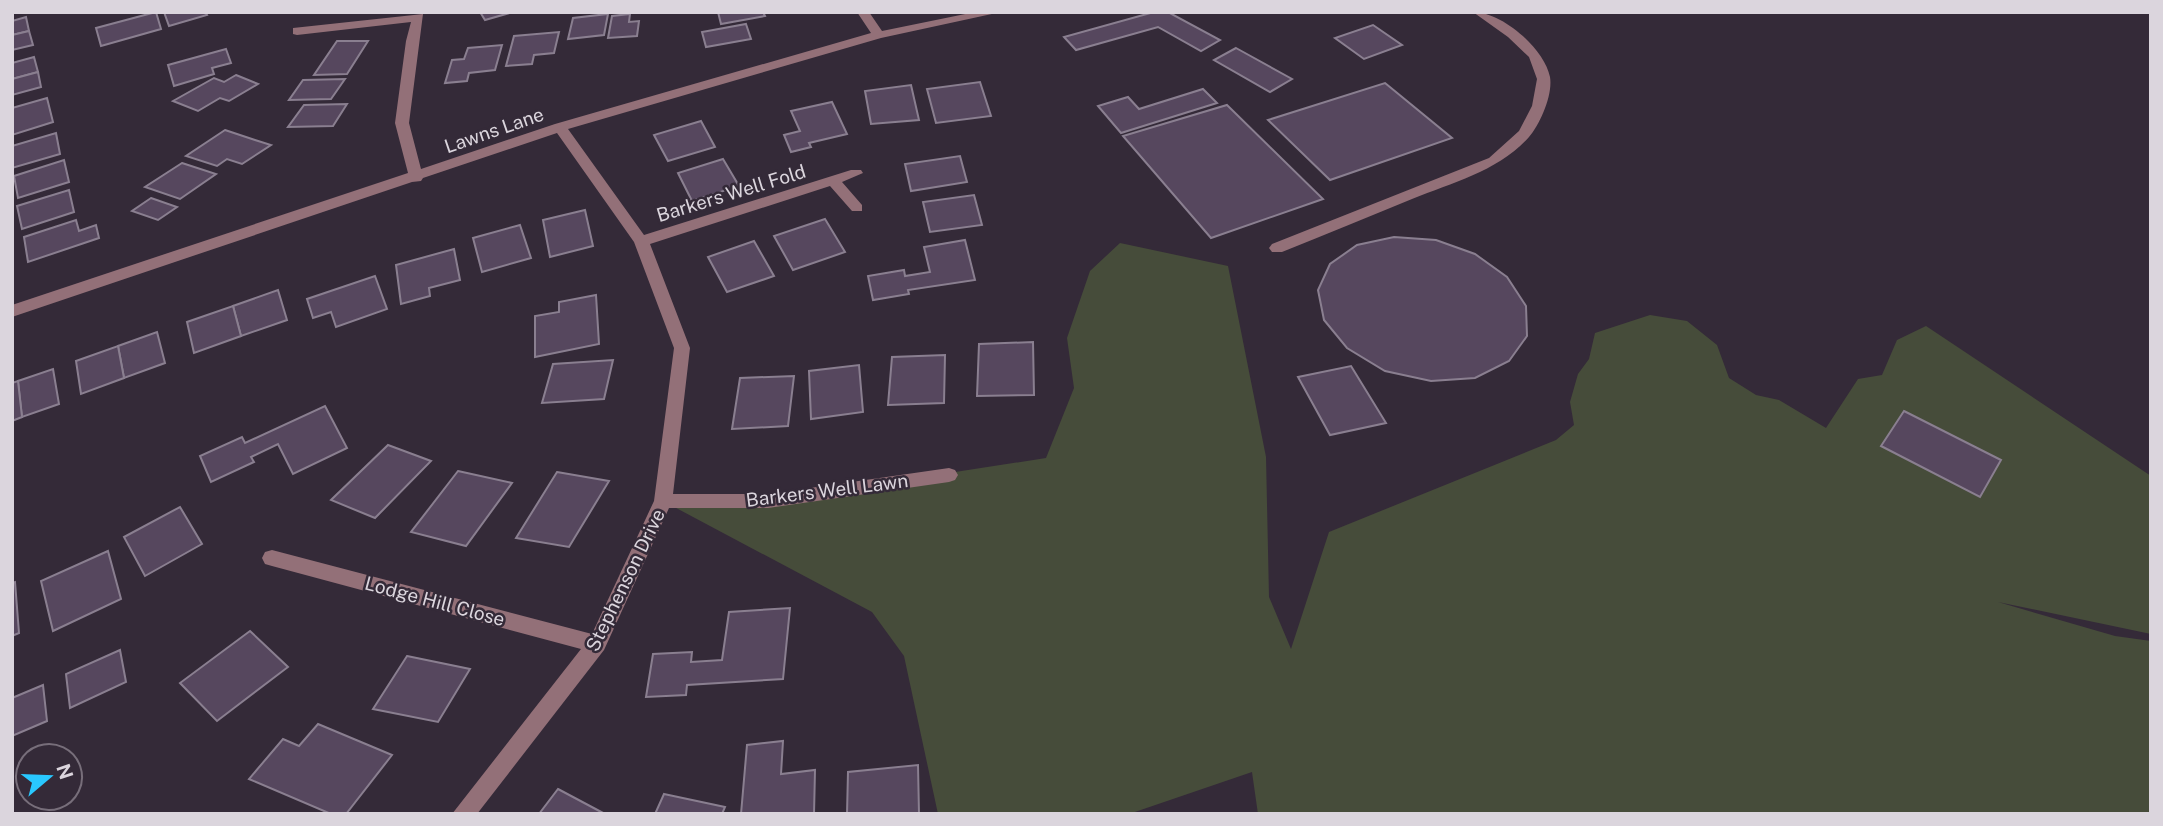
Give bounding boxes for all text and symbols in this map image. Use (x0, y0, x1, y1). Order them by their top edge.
street label: Lawns Lane (441, 103, 547, 157)
street label: Barkers Well Fold (654, 160, 808, 226)
street label: Barkers Well Lawn (745, 469, 909, 511)
street label: Stephenson Drive (581, 505, 669, 655)
street label: Lodge Hill Close (363, 572, 507, 630)
north arrow (14, 742, 84, 812)
text: N (52, 761, 78, 782)

